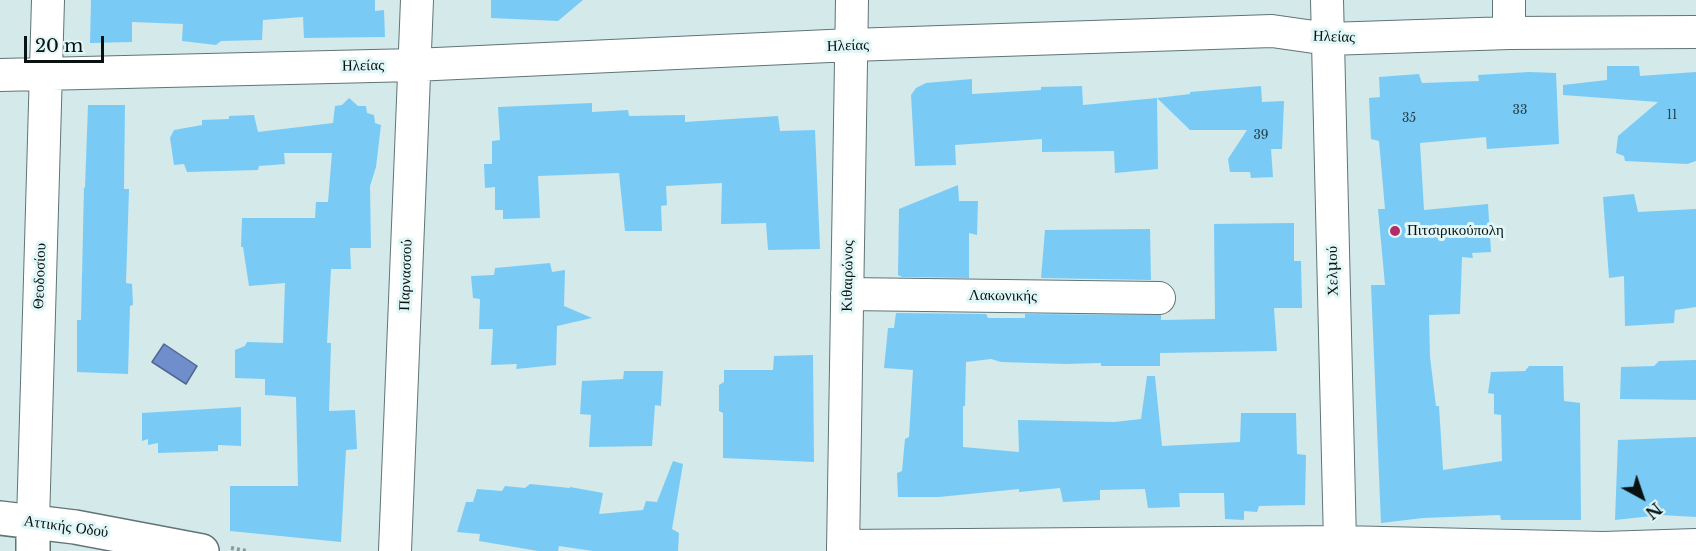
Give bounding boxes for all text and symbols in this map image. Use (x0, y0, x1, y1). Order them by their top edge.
scale bar (27, 24, 106, 62)
street label: Ηλείας (1313, 27, 1355, 47)
text: 20 m (35, 35, 83, 57)
street label: Ηλείας (827, 36, 869, 56)
street label: Ηλείας (342, 57, 384, 75)
house number: 33 (1513, 104, 1527, 118)
house number: 11 (1667, 109, 1677, 123)
house number: 35 (1402, 112, 1416, 126)
house number: 39 (1253, 129, 1269, 143)
place label: Πιτσιρικούπολη (1407, 222, 1504, 240)
marker: Πιτσιρικούπολη (1388, 224, 1402, 238)
street label: Παρνασσού (396, 239, 416, 311)
street label: Κιθαιρώνος (838, 240, 858, 312)
street label: Θεοδοσίου (30, 243, 50, 309)
street label: Χελμού (1324, 246, 1342, 296)
street label: Λακωνικής (969, 286, 1037, 306)
north arrow (1612, 467, 1672, 527)
text: N (1641, 498, 1666, 523)
street label: Αττικής Οδού (22, 512, 110, 542)

